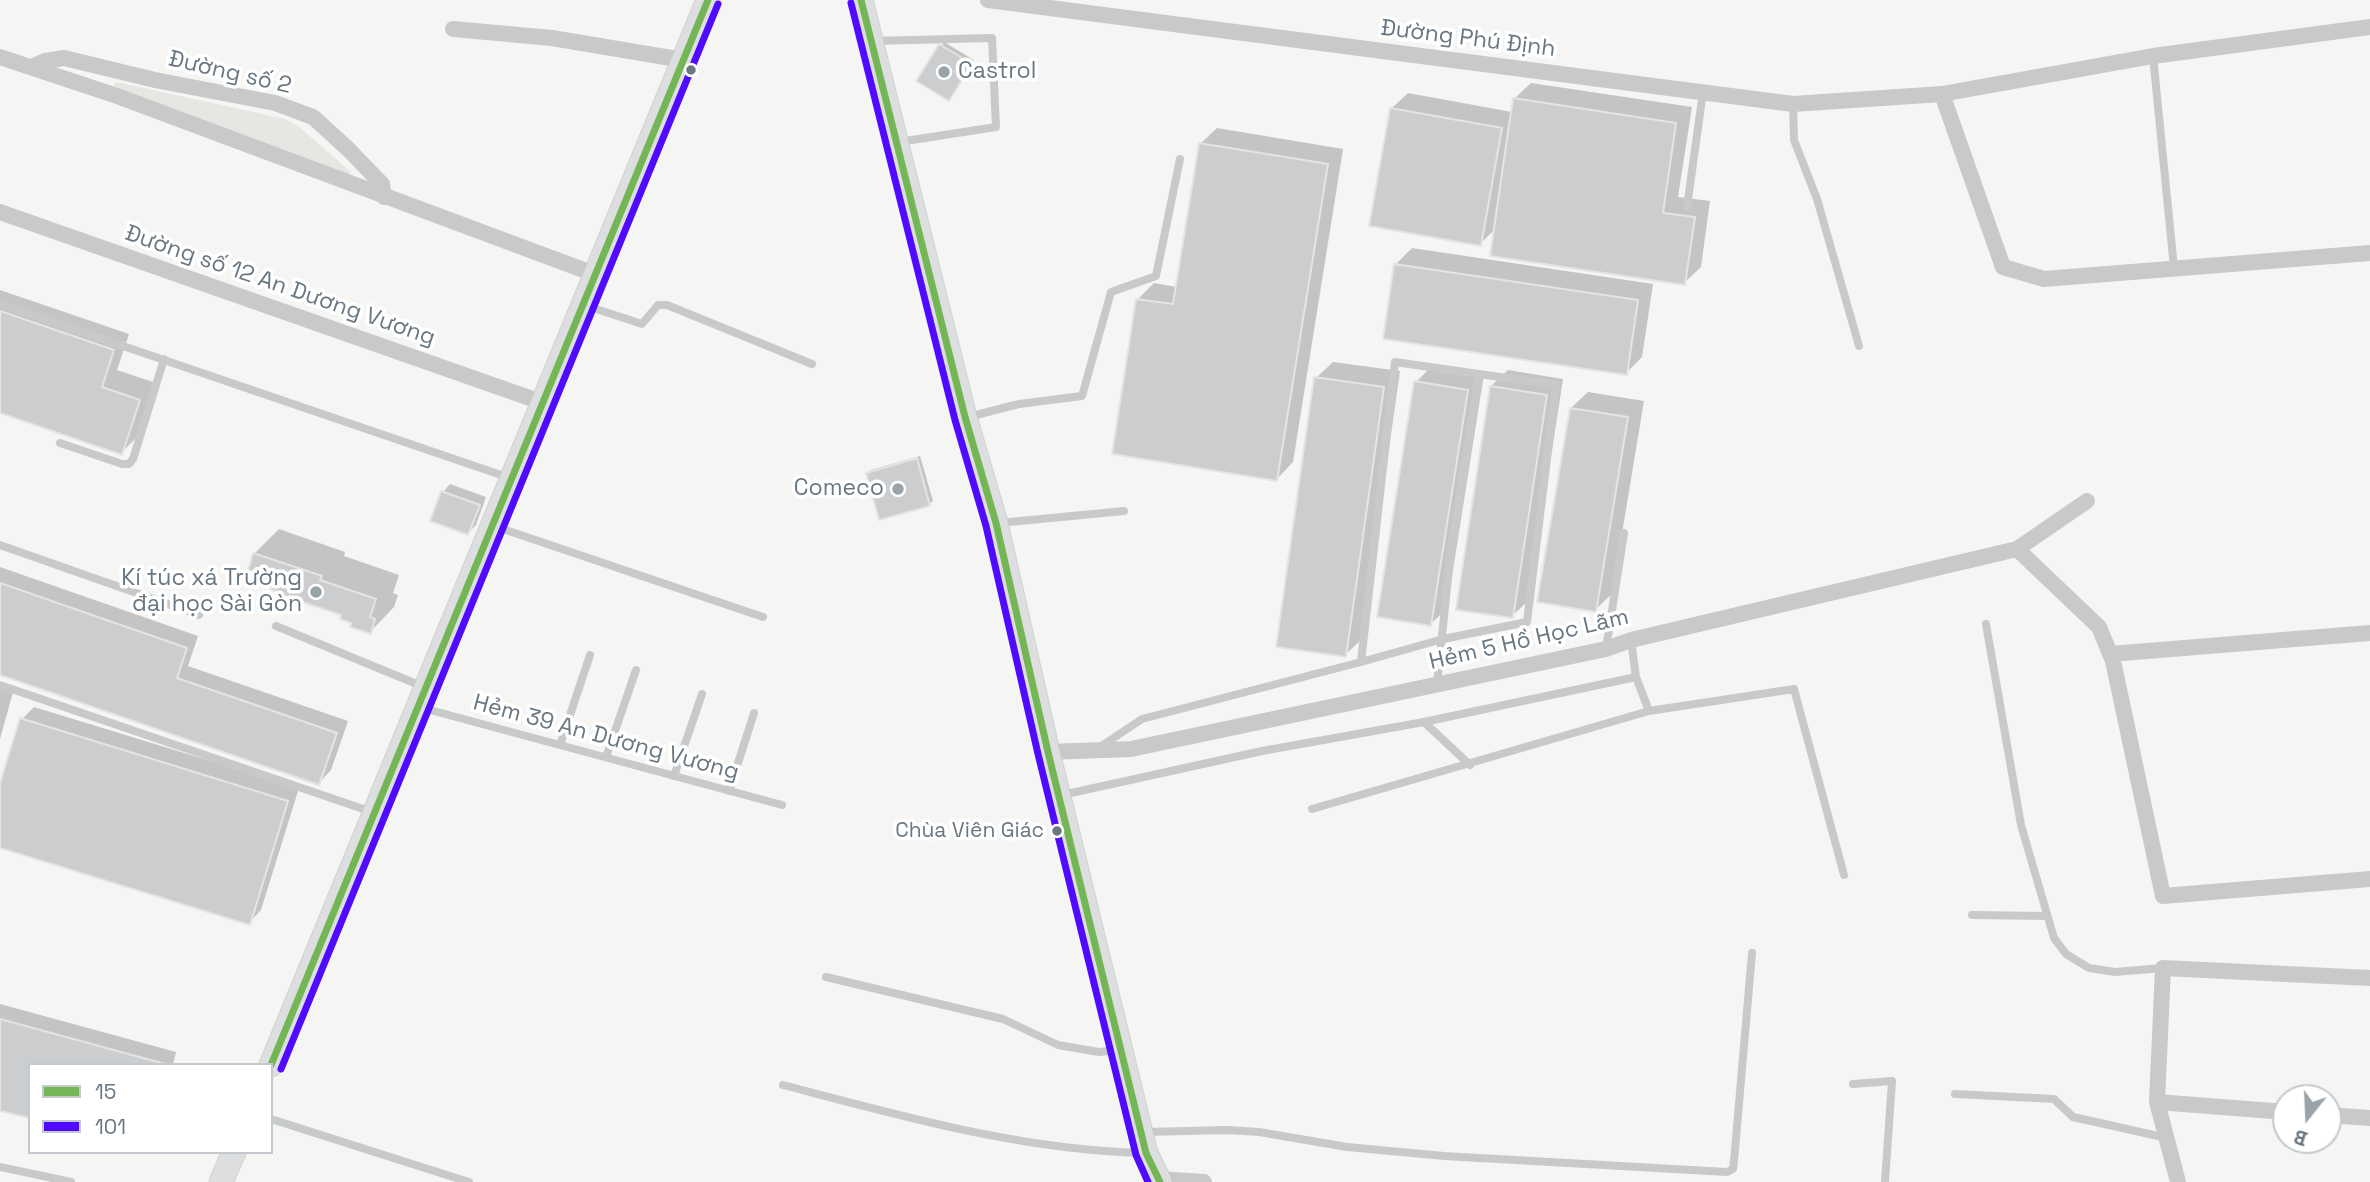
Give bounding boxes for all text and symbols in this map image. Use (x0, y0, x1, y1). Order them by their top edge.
street label: Đường Phú Định (1379, 15, 1557, 63)
street label: Đường số 2 (166, 45, 294, 101)
place label: Castrol (958, 58, 1036, 86)
unlabelled marker (684, 63, 698, 77)
marker: Castrol (936, 64, 952, 80)
street label: Đường số 12 An Dương Vương (121, 220, 439, 352)
place label: Comeco (794, 475, 884, 503)
marker: Comeco (890, 481, 906, 497)
place label: Kí túc xá Trường đại học Sài Gòn (121, 565, 302, 619)
marker: Kí túc xá Trường đại học Sài Gòn (308, 584, 324, 600)
street label: Hẻm 5 Hồ Học Lãm (1427, 604, 1631, 676)
street label: Hẻm 39 An Dương Vương (470, 689, 742, 787)
place label: Chùa Viên Giác (895, 818, 1044, 844)
marker: Chùa Viên Giác (1050, 824, 1064, 838)
legend (28, 1063, 273, 1154)
text: 15 (95, 1078, 116, 1105)
north arrow (2272, 1084, 2342, 1154)
text: 101 (95, 1113, 126, 1140)
text: B (2291, 1124, 2311, 1151)

